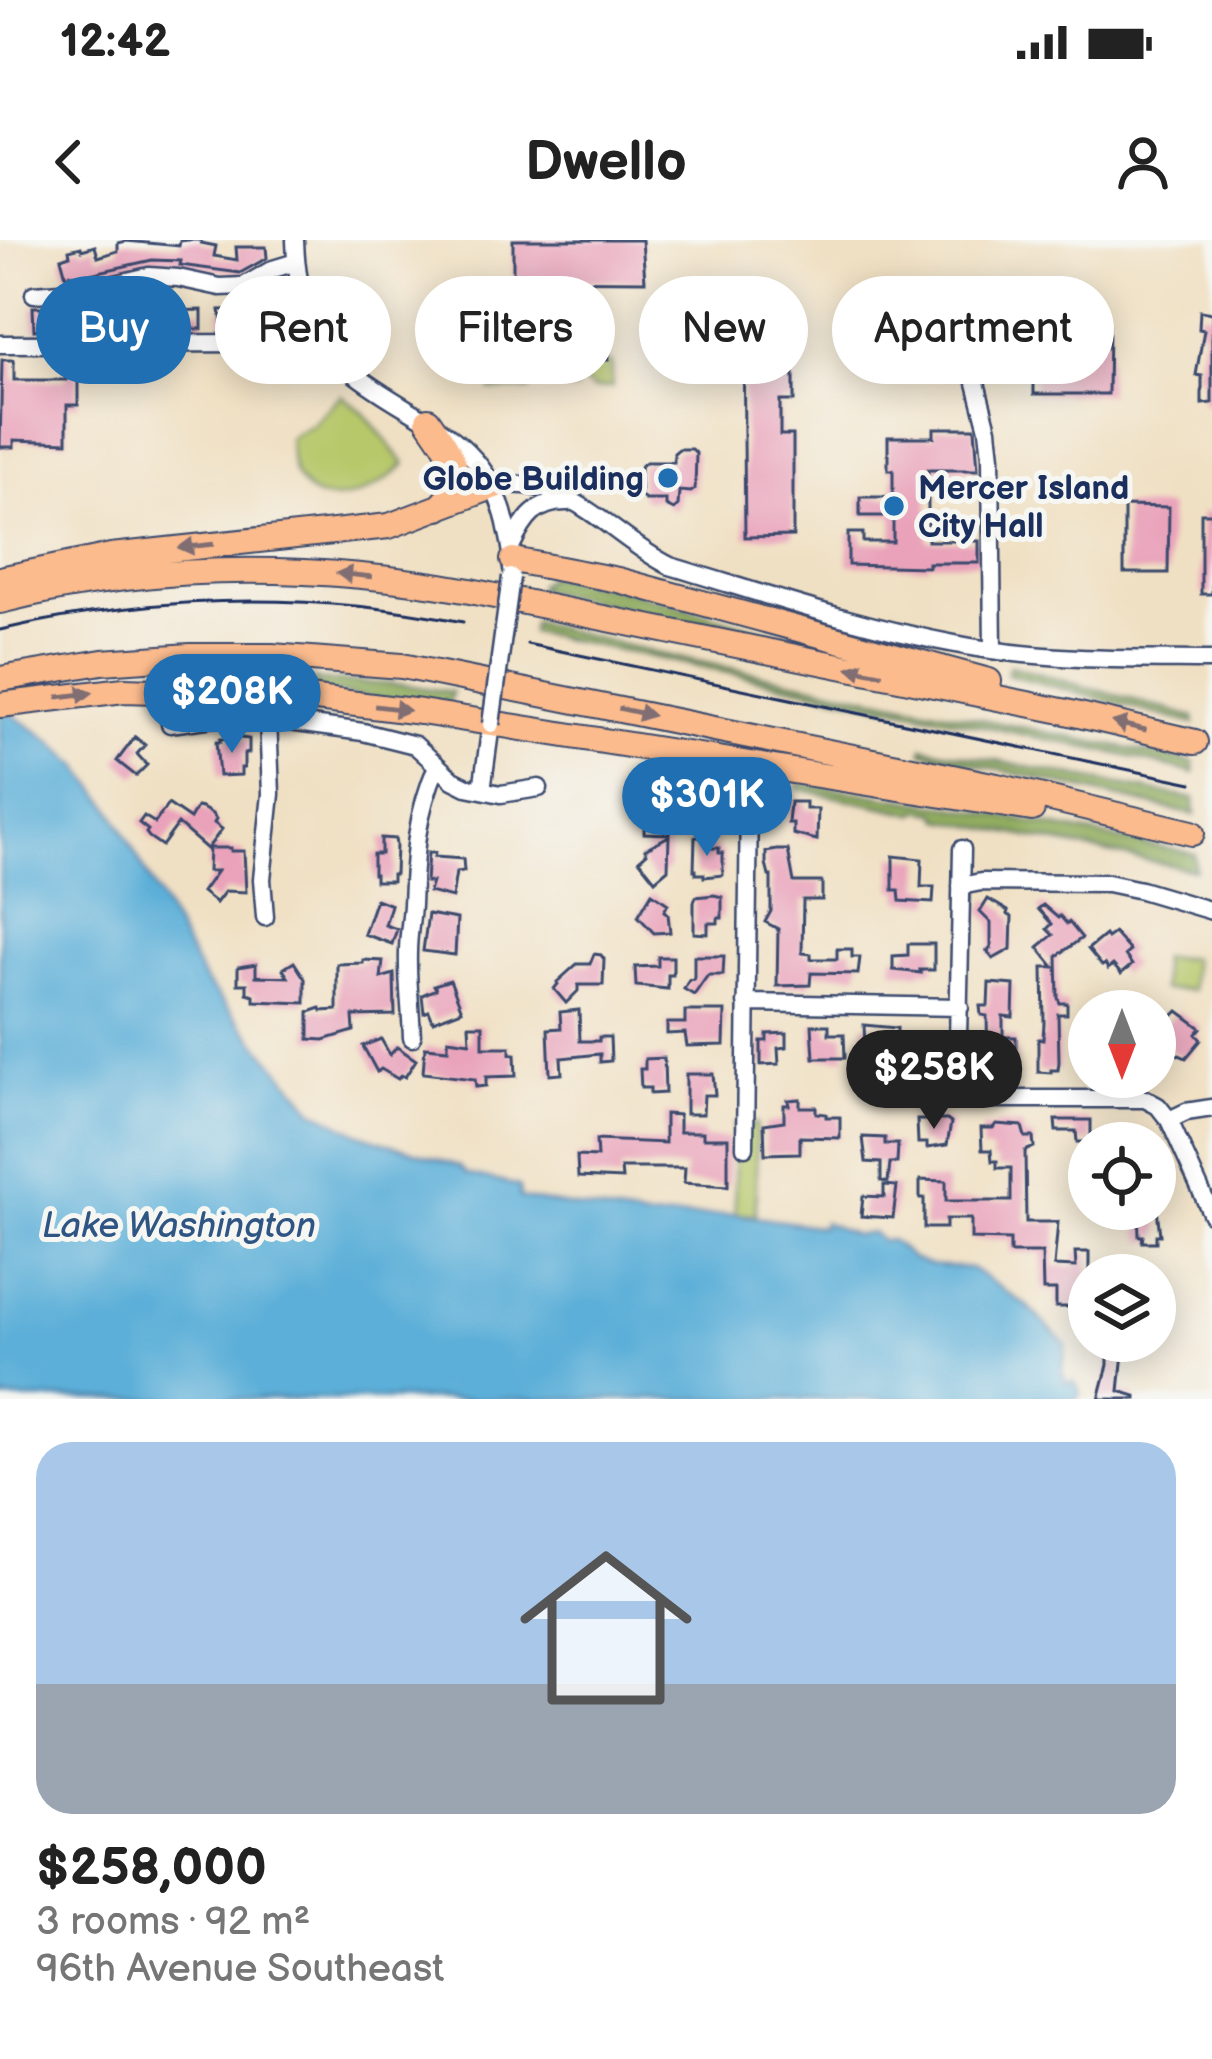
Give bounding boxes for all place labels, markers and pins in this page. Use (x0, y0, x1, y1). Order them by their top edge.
place label: Globe Building (423, 460, 644, 500)
marker: Globe Building (655, 465, 681, 491)
place label: Mercer Island City Hall (918, 469, 1129, 547)
marker: Mercer Island City Hall (881, 493, 907, 519)
pin: $208K (148, 654, 316, 756)
pin: $301K (623, 757, 791, 859)
pin: $258K (850, 1030, 1018, 1132)

